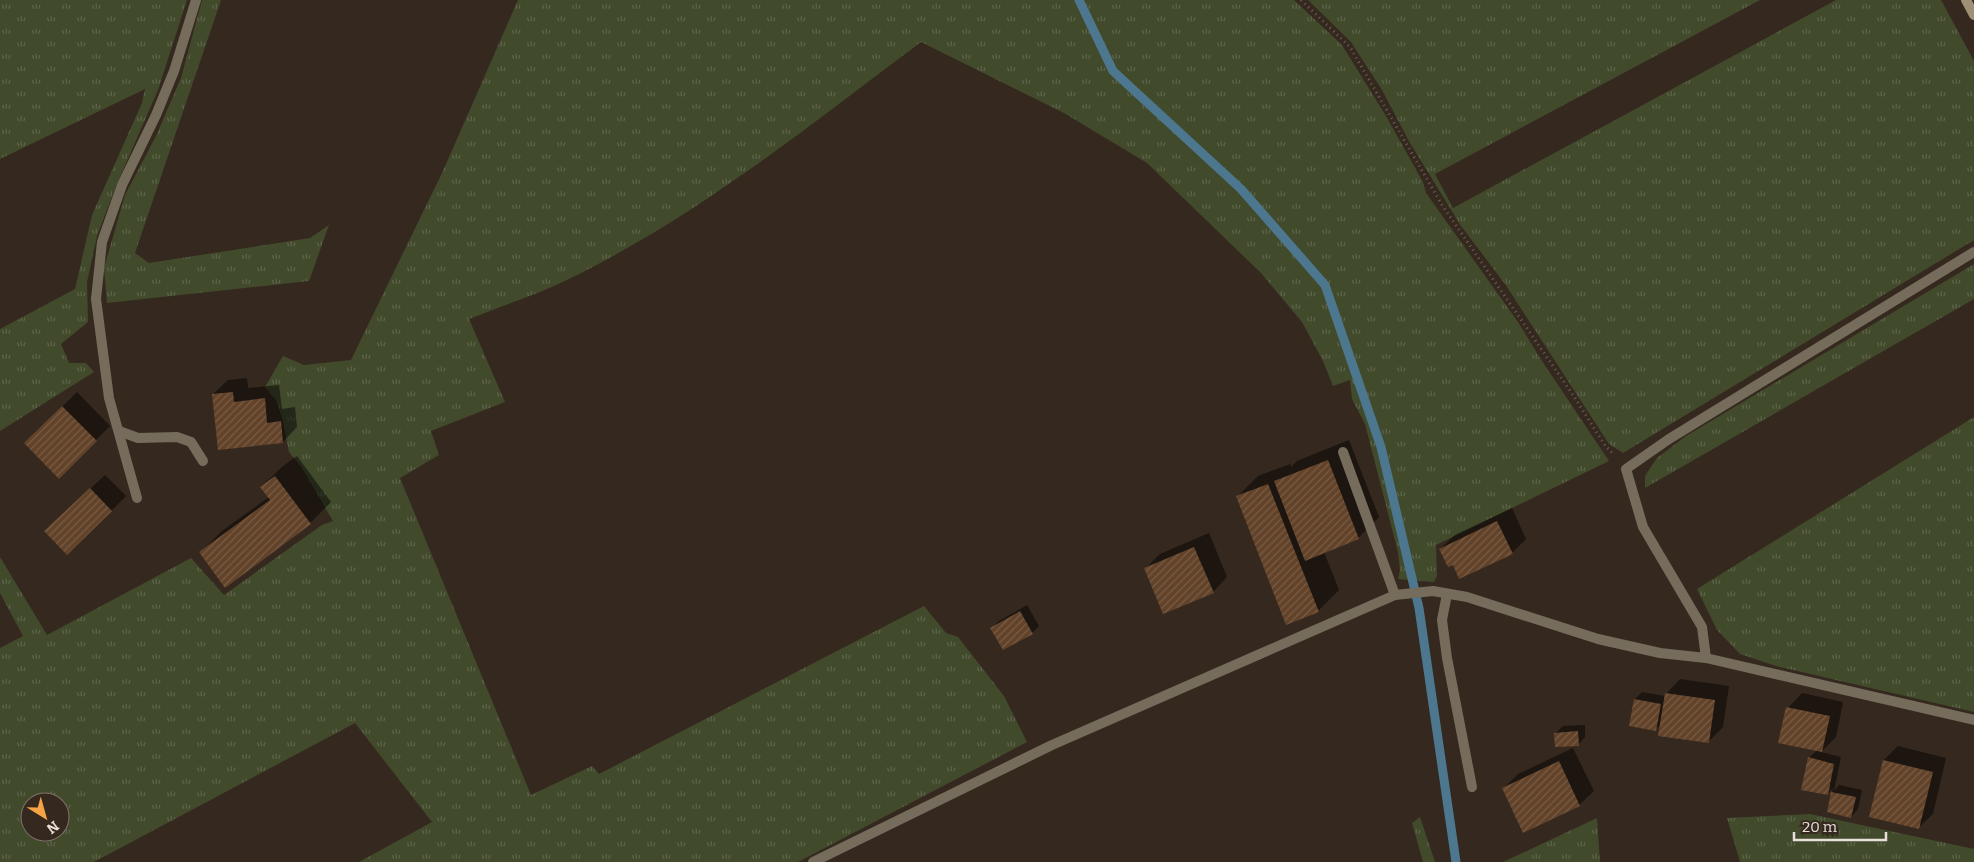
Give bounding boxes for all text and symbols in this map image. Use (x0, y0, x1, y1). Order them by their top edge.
north arrow (20, 792, 70, 842)
scale bar (1794, 810, 1886, 842)
text: N (43, 817, 62, 837)
text: 20 m (1802, 818, 1838, 836)

